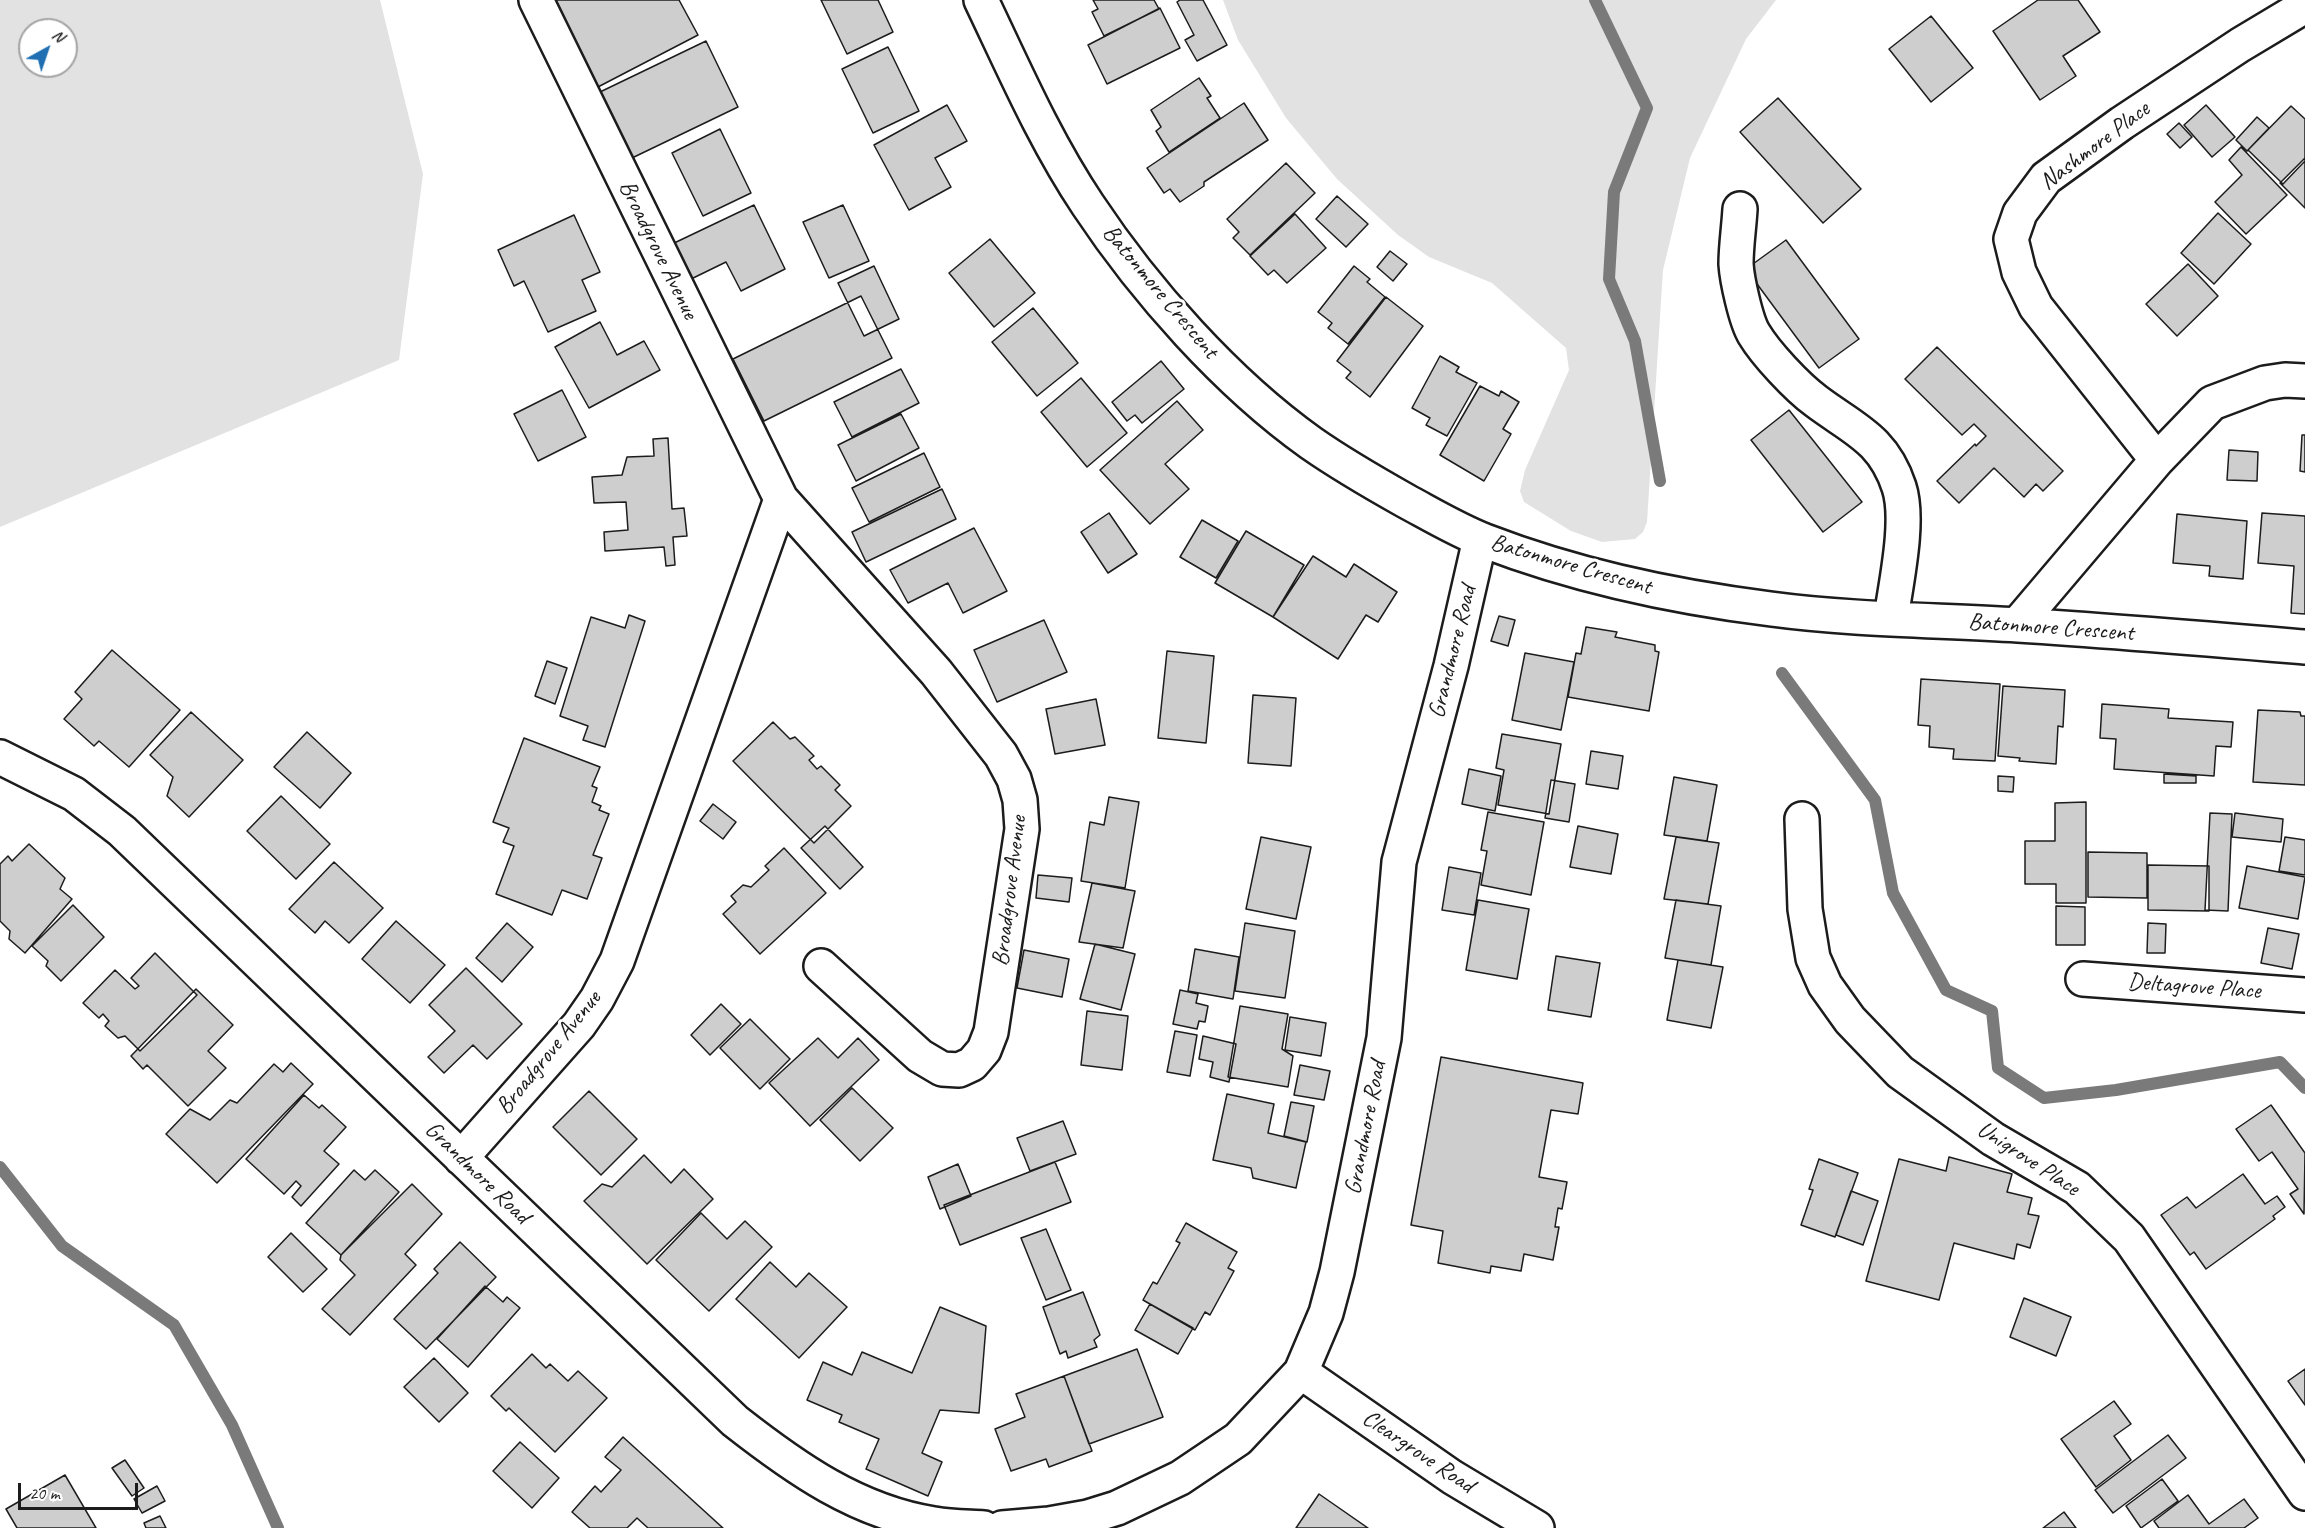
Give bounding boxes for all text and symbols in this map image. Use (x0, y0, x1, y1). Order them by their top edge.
north arrow (18, 18, 78, 78)
text: N (48, 25, 69, 47)
street label: Nashmore Place (2034, 95, 2156, 197)
street label: Broadgrove Avenue (612, 176, 704, 324)
street label: Batonmore Crescent (1096, 219, 1224, 365)
street label: Batonmore Crescent (1487, 528, 1655, 602)
street label: Grandmore Road (1423, 583, 1483, 721)
street label: Batonmore Crescent (1967, 608, 2135, 648)
street label: Broadgrove Avenue (987, 814, 1033, 968)
street label: Deltagrove Place (2127, 968, 2261, 1006)
street label: Broadgrove Avenue (490, 985, 608, 1121)
street label: Grandmore Road (1339, 1059, 1393, 1197)
street label: Unigrove Place (1971, 1115, 2085, 1203)
street label: Grandmore Road (418, 1116, 536, 1230)
street label: Cleargrove Road (1357, 1404, 1479, 1500)
scale bar (21, 1471, 141, 1509)
text: 20 m (29, 1482, 60, 1504)

